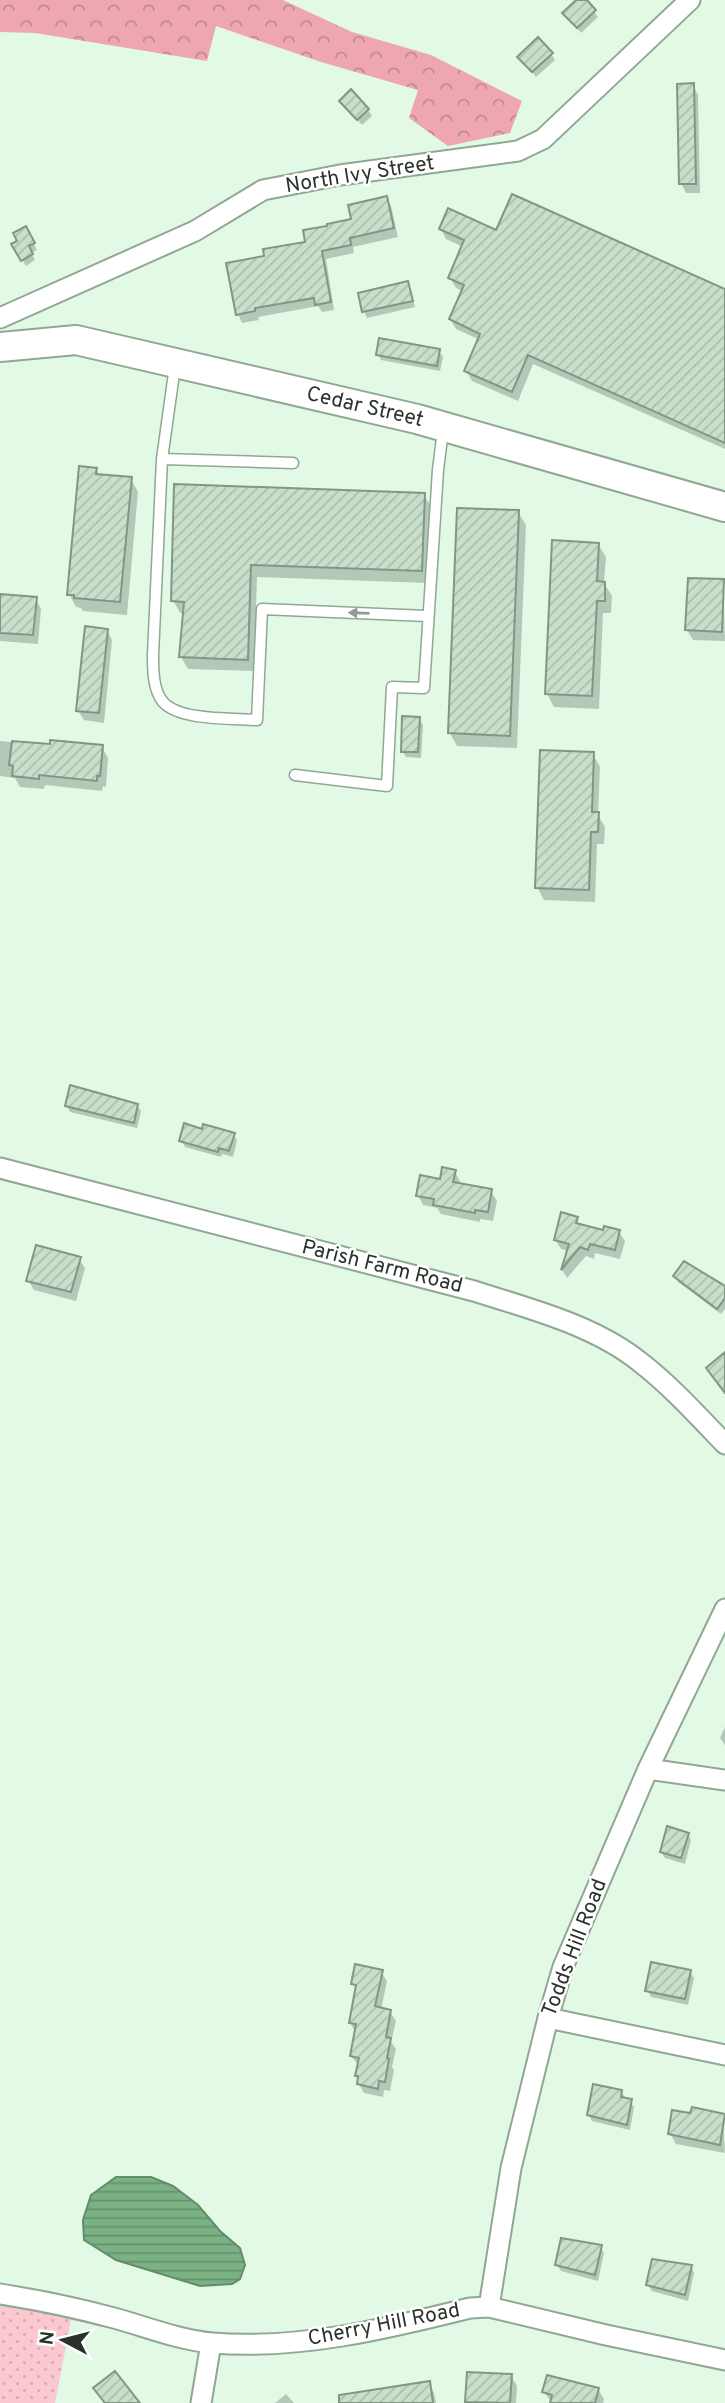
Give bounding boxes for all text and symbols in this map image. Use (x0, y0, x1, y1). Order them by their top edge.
street label: North Ivy Street (284, 150, 436, 200)
street label: Cedar Street (304, 380, 427, 434)
one-way arrow (348, 607, 370, 618)
street label: Parish Farm Road (299, 1234, 465, 1300)
street label: Todds Hill Road (536, 1875, 614, 2021)
street label: Cherry Hill Road (306, 2297, 462, 2353)
north arrow (28, 2305, 98, 2375)
text: N (35, 2330, 61, 2346)

